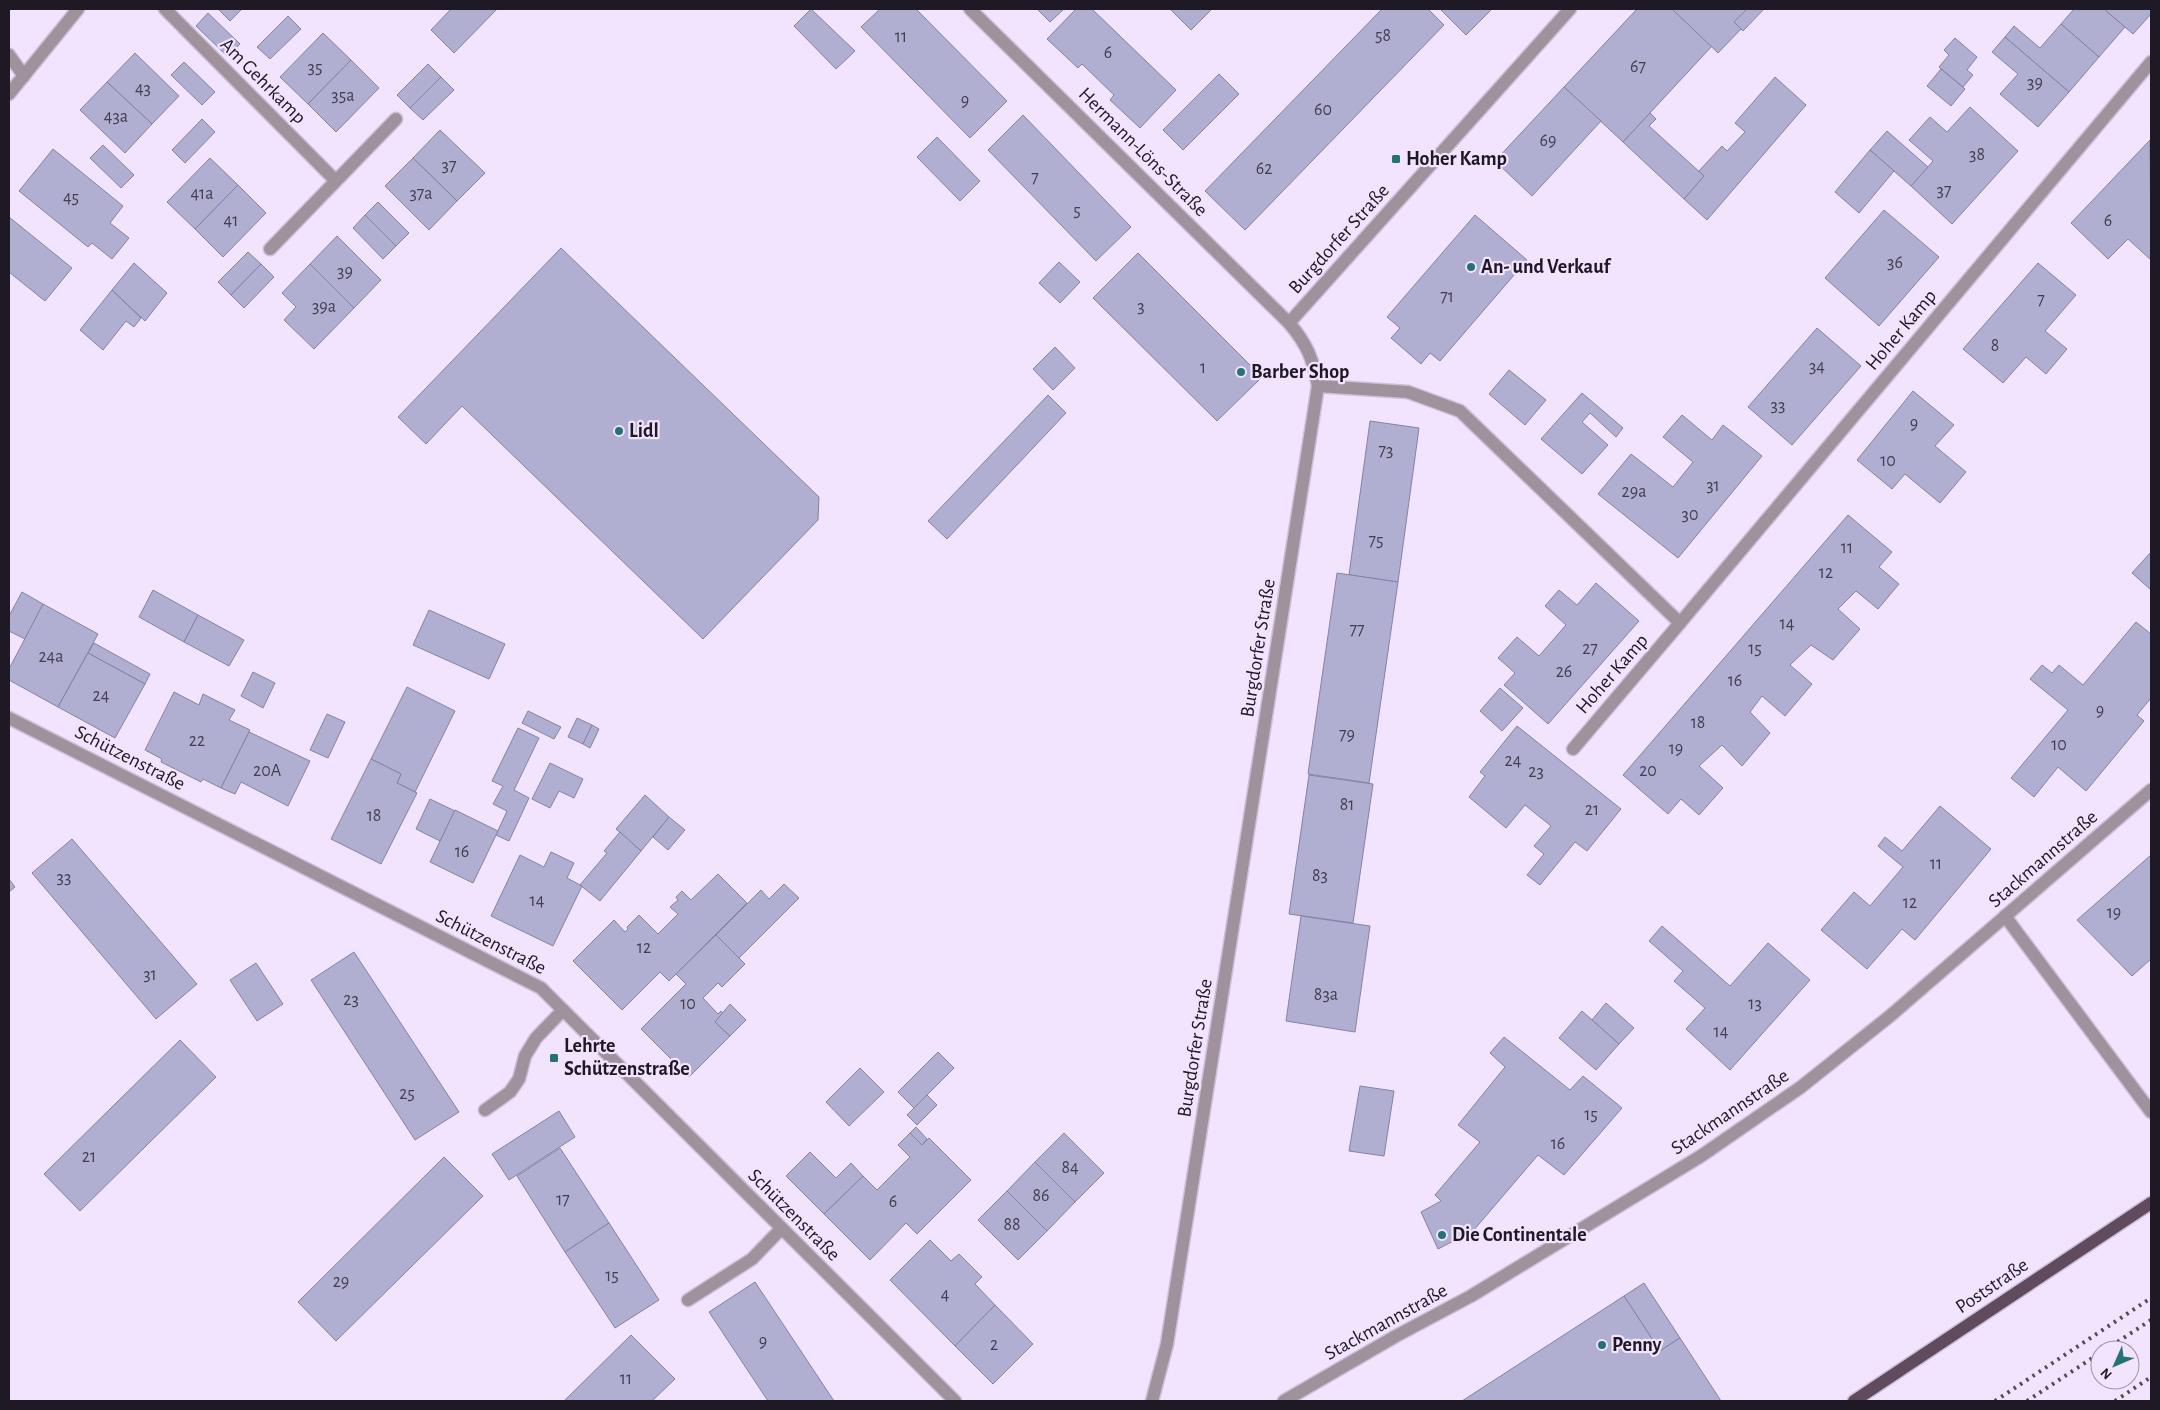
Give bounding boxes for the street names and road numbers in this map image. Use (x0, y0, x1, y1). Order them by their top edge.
street label: Am Gehrkamp (216, 34, 310, 128)
street label: Hermann-Löns-Straße (1075, 84, 1211, 220)
street label: Burgdorfer Straße (1285, 180, 1393, 298)
street label: Hoher Kamp (1862, 286, 1940, 374)
street label: Burgdorfer Straße (1237, 577, 1279, 719)
street label: Hoher Kamp (1572, 630, 1652, 718)
street label: Schützenstraße (72, 722, 188, 794)
street label: Stackmannstraße (1985, 807, 2101, 911)
street label: Schützenstraße (433, 906, 549, 978)
street label: Burgdorfer Straße (1174, 977, 1216, 1119)
street label: Stackmannstraße (1668, 1065, 1792, 1159)
street label: Schützenstraße (744, 1165, 844, 1265)
street label: Poststraße (1952, 1255, 2032, 1317)
street label: Stackmannstraße (1321, 1280, 1451, 1364)

